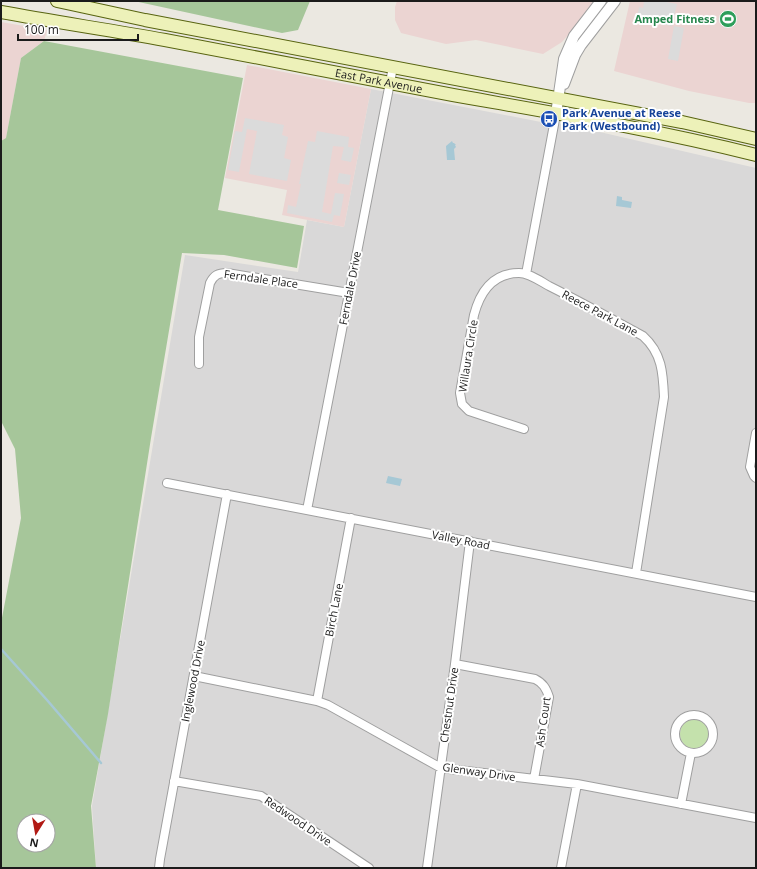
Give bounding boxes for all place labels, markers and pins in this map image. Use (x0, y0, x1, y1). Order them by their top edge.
sports icon: Amped Fitness (718, 9, 738, 29)
place label: Amped Fitness (634, 11, 716, 26)
place label: Park Avenue at Reese Park (Westbound) (562, 105, 681, 133)
bus stop icon: Park Avenue at Reese Park (Westbound) (539, 109, 559, 129)

